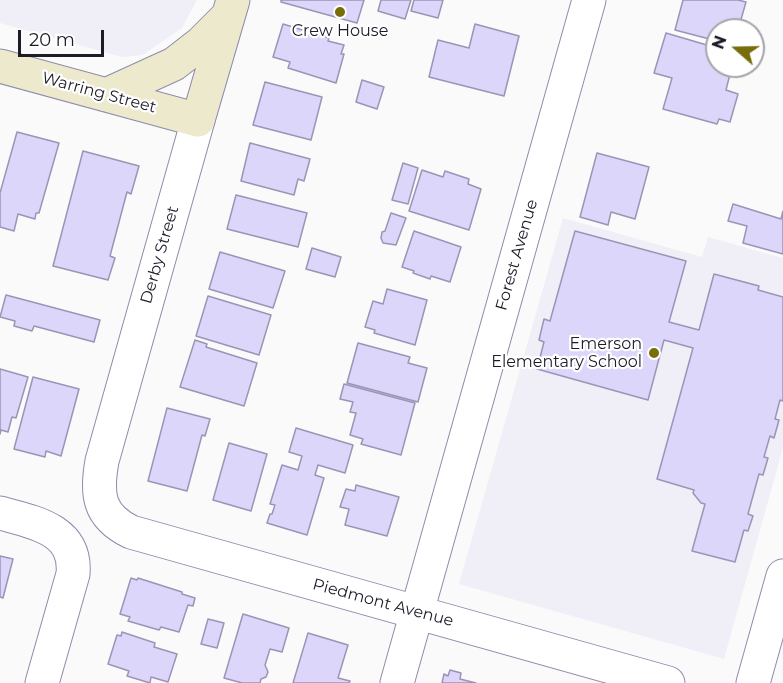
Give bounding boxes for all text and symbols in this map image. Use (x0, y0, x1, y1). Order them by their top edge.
marker: Crew House (333, 5, 347, 19)
scale bar (21, 18, 106, 56)
north arrow (705, 18, 765, 78)
place label: Crew House (292, 21, 388, 41)
text: 20 m (29, 29, 75, 51)
text: N (708, 33, 731, 52)
street label: Warring Street (40, 69, 158, 117)
street label: Forest Avenue (492, 197, 542, 313)
street label: Derby Street (137, 204, 183, 306)
place label: Emerson Elementary School (491, 334, 642, 372)
marker: Emerson Elementary School (647, 346, 661, 360)
street label: Piedmont Avenue (310, 575, 456, 631)

